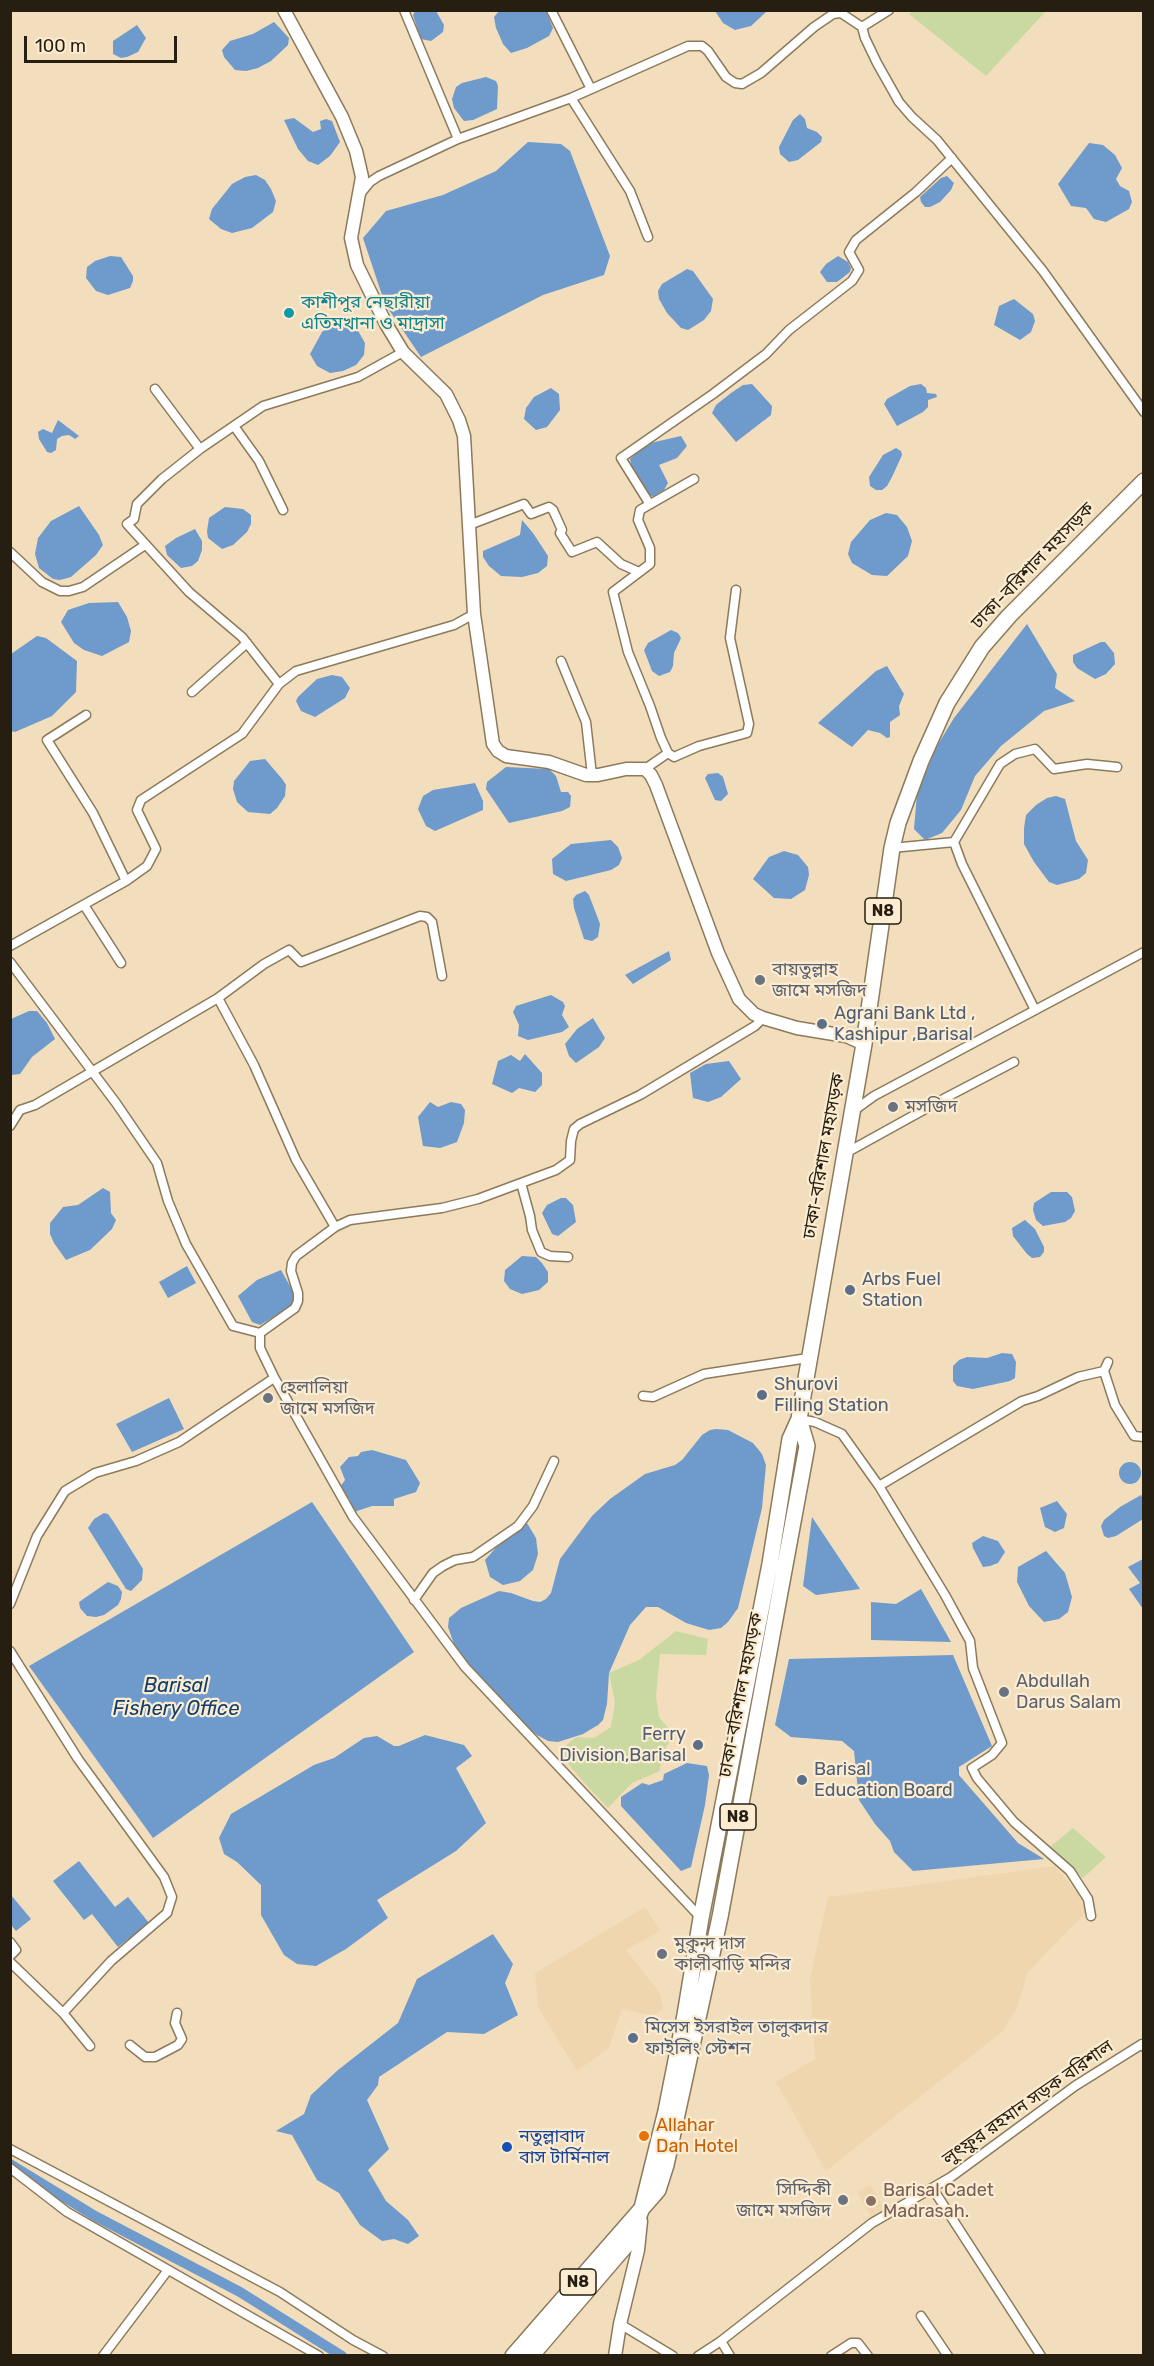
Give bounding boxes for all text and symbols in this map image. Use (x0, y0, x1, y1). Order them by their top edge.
scale bar (27, 24, 180, 62)
text: 100 m (35, 35, 86, 57)
place label: কাশীপুর নেছারীয়া এতিমখানা ও মাদ্রাসা (301, 292, 445, 334)
marker: কাশীপুর নেছারীয়া এতিমখানা ও মাদ্রাসা (282, 306, 296, 320)
street label: ঢাকা-বরিশাল মহাসড়ক (967, 498, 1099, 634)
road number: N8 (865, 898, 901, 924)
place label: বায়তুল্লাহ জামে মসজিদ (772, 959, 867, 1002)
marker: বায়তুল্লাহ জামে মসজিদ (753, 973, 767, 987)
place label: Agrani Bank Ltd , Kashipur ,Barisal (834, 1003, 975, 1046)
marker: Agrani Bank Ltd , Kashipur ,Barisal (815, 1017, 829, 1031)
street label: ঢাকা-বরিশাল মহাসড়ক (799, 1072, 849, 1240)
place label: মসজিদ (905, 1096, 957, 1118)
marker: মসজিদ (886, 1100, 900, 1114)
place label: Arbs Fuel Station (862, 1269, 941, 1312)
marker: Arbs Fuel Station (843, 1283, 857, 1297)
place label: Shurovi Filling Station (774, 1374, 889, 1416)
place label: হেলালিয়া জামে মসজিদ (280, 1377, 375, 1420)
marker: Shurovi Filling Station (755, 1388, 769, 1402)
marker: হেলালিয়া জামে মসজিদ (261, 1391, 275, 1405)
street label: ঢাকা-বরিশাল মহাসড়ক (714, 1611, 768, 1779)
place label: Abdullah Darus Salam (1016, 1671, 1121, 1714)
water label: Barisal Fishery Office (113, 1674, 239, 1721)
marker: Abdullah Darus Salam (997, 1685, 1011, 1699)
place label: Ferry Division,Barisal (559, 1724, 686, 1766)
marker: Ferry Division,Barisal (691, 1738, 705, 1752)
place label: Barisal Education Board (814, 1759, 953, 1802)
marker: Barisal Education Board (795, 1773, 809, 1787)
road number: N8 (720, 1804, 756, 1830)
place label: মুকুন্দ দাস কালীবাড়ি মন্দির (674, 1933, 791, 1976)
marker: মুকুন্দ দাস কালীবাড়ি মন্দির (655, 1947, 669, 1961)
place label: মিসেস ইসরাইল তালুকদার ফাইলিং স্টেশন (645, 2017, 828, 2060)
marker: মিসেস ইসরাইল তালুকদার ফাইলিং স্টেশন (626, 2031, 640, 2045)
street label: লুৎফুর রহমান সড়ক বরিশাল (938, 2036, 1118, 2170)
place label: Allahar Dan Hotel (656, 2115, 738, 2158)
place label: নতুল্লাবাদ বাস টার্মিনাল (519, 2126, 609, 2168)
marker: Allahar Dan Hotel (637, 2129, 651, 2143)
marker: নতুল্লাবাদ বাস টার্মিনাল (500, 2140, 514, 2154)
place label: সিদ্দিকী জামে মসজিদ (736, 2179, 831, 2222)
place label: Barisal Cadet Madrasah. (883, 2180, 994, 2222)
marker: সিদ্দিকী জামে মসজিদ (836, 2193, 850, 2207)
marker: Barisal Cadet Madrasah. (864, 2194, 878, 2208)
road number: N8 (560, 2269, 596, 2295)

